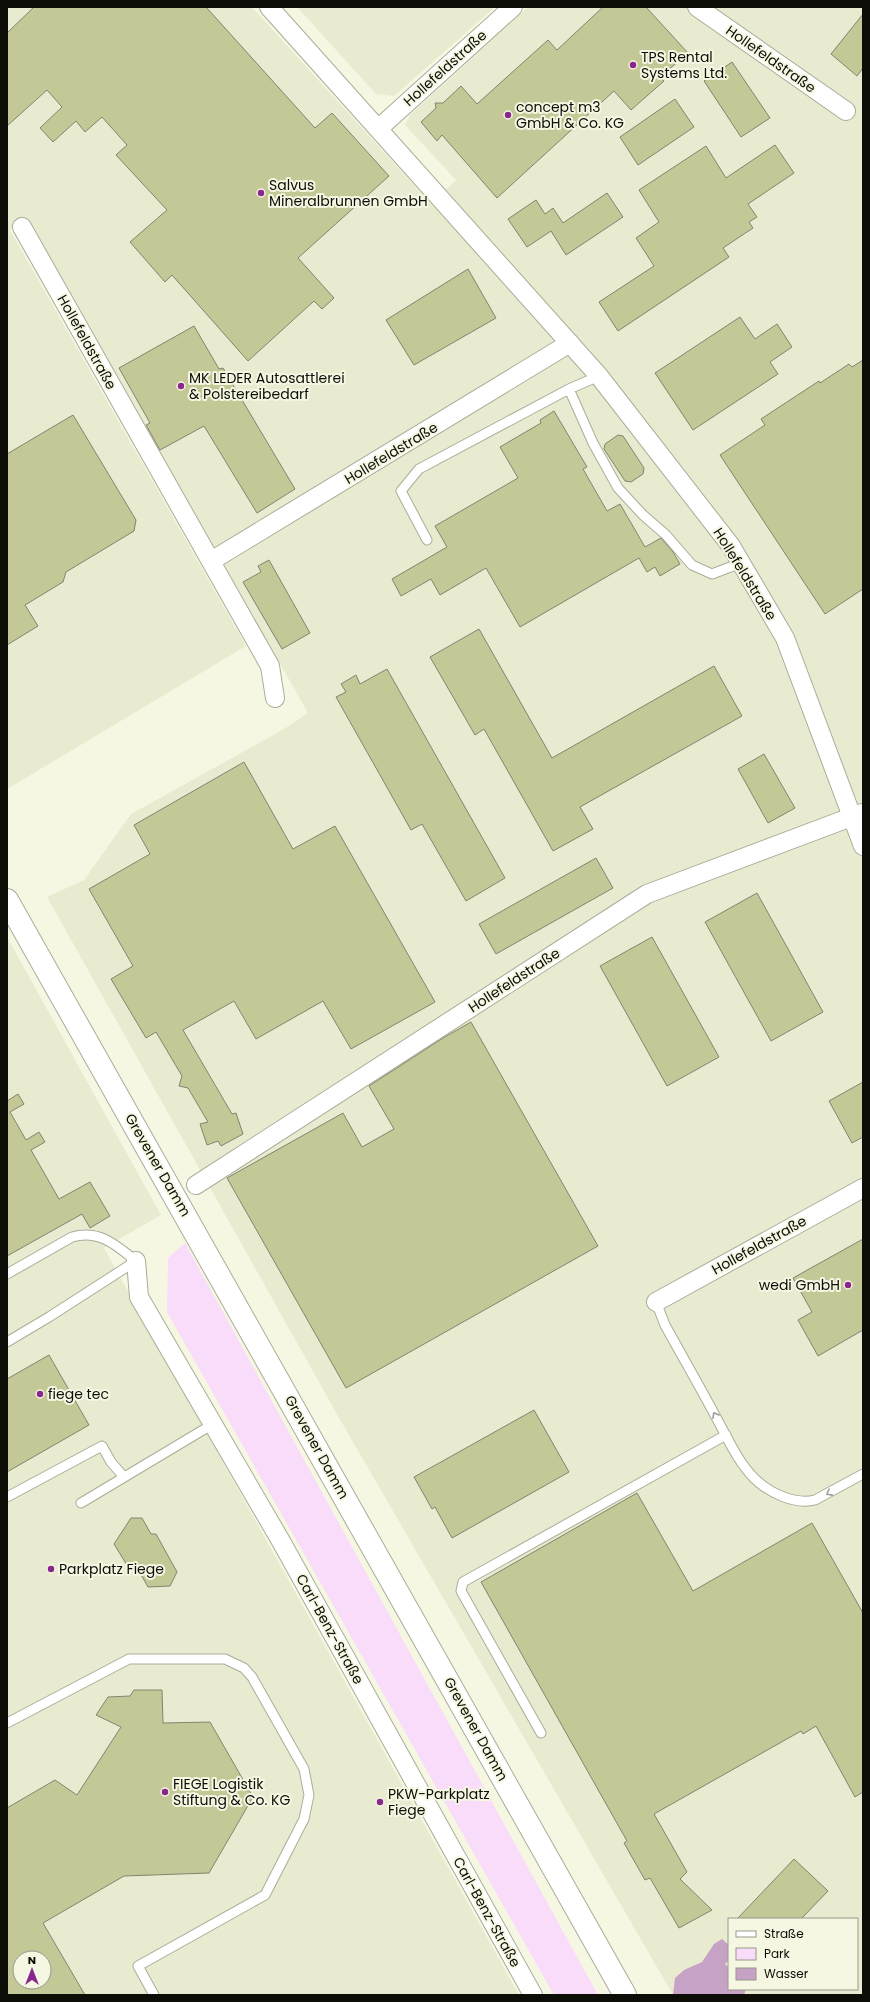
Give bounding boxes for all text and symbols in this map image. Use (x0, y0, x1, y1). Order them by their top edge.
street label: Hollefeldstraße (722, 20, 820, 98)
street label: Hollefeldstraße (399, 25, 491, 111)
place label: TPS Rental Systems Ltd. (641, 47, 727, 83)
marker: TPS Rental Systems Ltd. (628, 60, 638, 70)
place label: concept m3 GmbH & Co. KG (516, 97, 624, 133)
marker: concept m3 GmbH & Co. KG (503, 110, 513, 120)
place label: Salvus Mineralbrunnen GmbH (269, 175, 428, 211)
marker: Salvus Mineralbrunnen GmbH (256, 188, 266, 198)
street label: Hollefeldstraße (53, 291, 122, 393)
place label: MK LEDER Autosattlerei & Polstereibedarf (189, 368, 345, 404)
marker: MK LEDER Autosattlerei & Polstereibedarf (176, 381, 186, 391)
street label: Hollefeldstraße (341, 417, 442, 489)
street label: Hollefeldstraße (709, 524, 782, 624)
street label: Hollefeldstraße (464, 943, 564, 1017)
street label: Grevener Damm (120, 1110, 196, 1220)
street label: Hollefeldstraße (708, 1210, 810, 1279)
place label: wedi GmbH (759, 1275, 840, 1295)
marker: wedi GmbH (843, 1280, 853, 1290)
place label: fiege tec (48, 1384, 109, 1404)
marker: fiege tec (35, 1389, 45, 1399)
street label: Grevener Damm (280, 1391, 354, 1503)
one-way arrow (712, 1412, 719, 1419)
one-way arrow (826, 1488, 833, 1496)
place label: Parkplatz Fiege (59, 1559, 164, 1579)
marker: Parkplatz Fiege (46, 1564, 56, 1574)
street label: Carl-Benz-Straße (291, 1570, 369, 1688)
street label: Grevener Damm (439, 1673, 513, 1785)
place label: FIEGE Logistik Stiftung & Co. KG (173, 1774, 290, 1810)
place label: PKW-Parkplatz Fiege (388, 1784, 490, 1820)
marker: FIEGE Logistik Stiftung & Co. KG (160, 1787, 170, 1797)
marker: PKW-Parkplatz Fiege (375, 1797, 385, 1807)
street label: Carl-Benz-Straße (448, 1853, 526, 1971)
legend (728, 1918, 858, 1990)
text: Straße (764, 1925, 804, 1942)
text: Park (764, 1945, 791, 1962)
north arrow (12, 1950, 52, 1990)
text: N (28, 1952, 36, 1968)
text: Wasser (764, 1965, 809, 1982)

